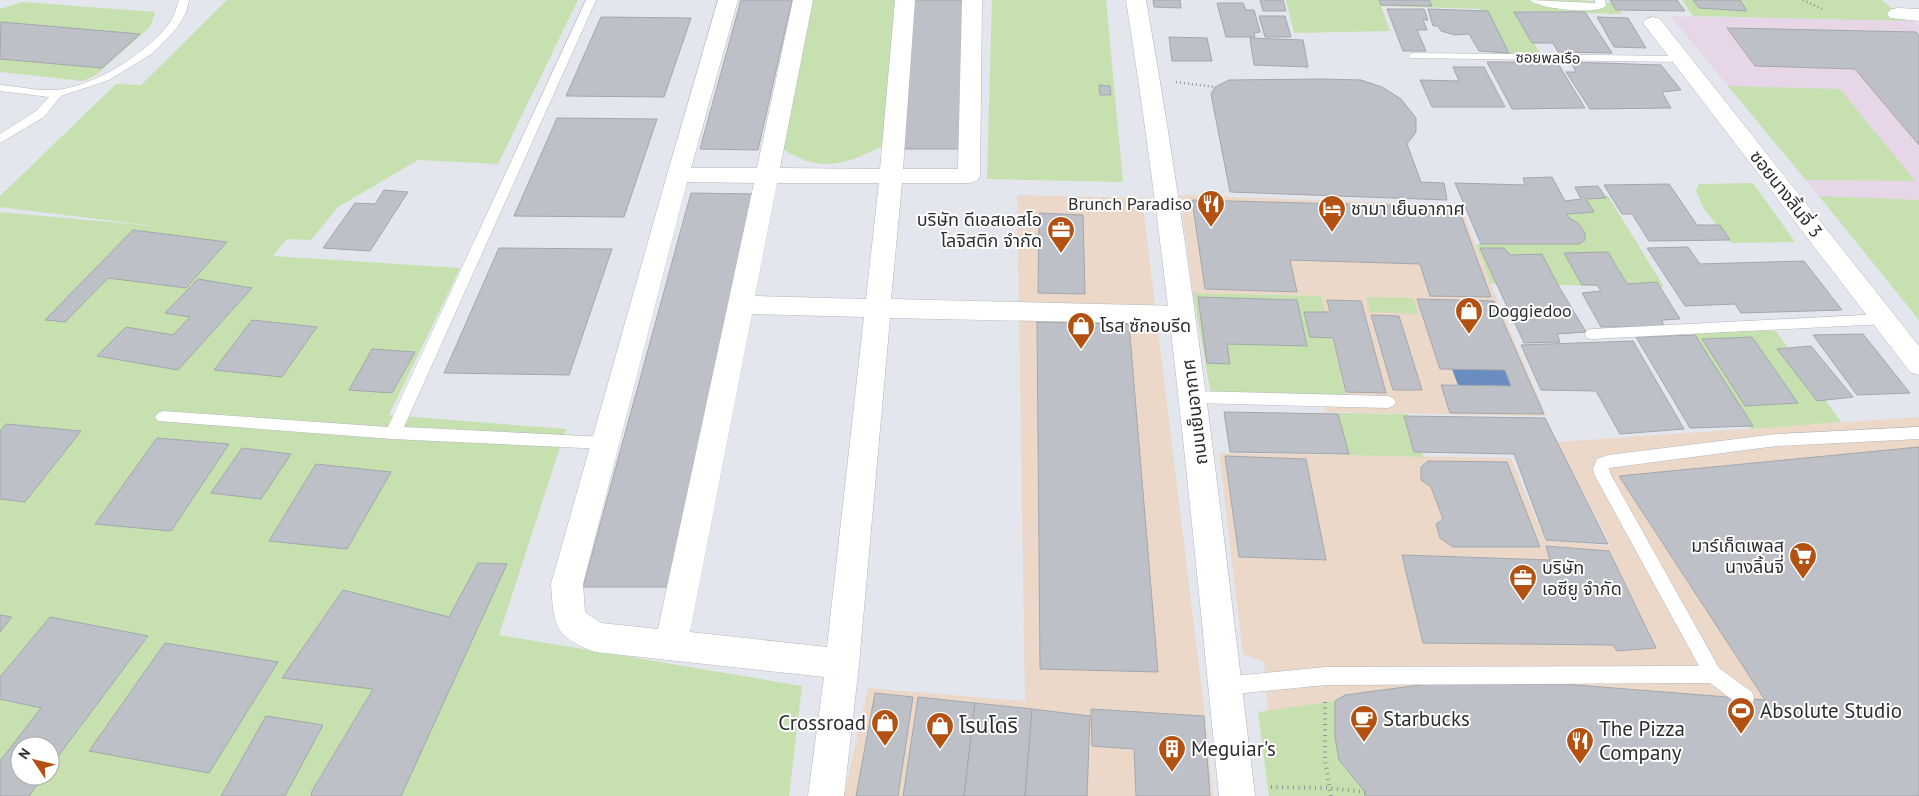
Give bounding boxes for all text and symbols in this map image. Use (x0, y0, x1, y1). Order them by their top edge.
street label: ซอยพลเรือ (1515, 47, 1581, 68)
street label: ซอยนางลิ้นจี่ 3 (1745, 145, 1828, 242)
restaurant icon: Brunch Paradiso (1196, 189, 1226, 228)
place label: Brunch Paradiso (1068, 192, 1192, 215)
hotel icon: ชามา เย็นอากาศ (1317, 194, 1347, 233)
place label: ชามา เย็นอากาศ (1351, 197, 1465, 220)
place label: บริษัท ดีเอสเอสโอ โลจิสติก จำกัด (917, 208, 1042, 252)
office icon: บริษัท ดีเอสเอสโอ โลจิสติก จำกัด (1046, 215, 1076, 254)
shop icon: Doggiedoo (1454, 296, 1484, 335)
place label: Doggiedoo (1488, 299, 1572, 322)
shop icon: โรส ซักอบรีด (1066, 311, 1096, 350)
place label: โรส ซักอบรีด (1100, 314, 1191, 337)
street label: ถนนเย็นอากาศ (1177, 358, 1212, 466)
place label: มาร์เก็ตเพลส นางลิ้นจี่ (1691, 534, 1784, 578)
supermarket icon: มาร์เก็ตเพลส นางลิ้นจี่ (1788, 541, 1818, 580)
place label: บริษัท เอซียู จำกัด (1542, 556, 1622, 601)
office icon: บริษัท เอซียู จำกัด (1508, 563, 1538, 602)
sports icon: Absolute Studio (1726, 696, 1756, 735)
place label: Absolute Studio (1760, 697, 1902, 724)
cafe icon: Starbucks (1349, 704, 1379, 743)
place label: Starbucks (1383, 705, 1470, 732)
shop icon: Crossroad (870, 708, 900, 747)
place label: Crossroad (778, 709, 866, 736)
shop icon: โรนโดริ (925, 711, 955, 750)
place label: โรนโดริ (959, 712, 1018, 739)
place label: The Pizza Company (1599, 715, 1685, 766)
restaurant icon: The Pizza Company (1565, 726, 1595, 765)
building icon: Meguiar's (1157, 734, 1187, 773)
place label: Meguiar's (1191, 735, 1276, 762)
north arrow (10, 736, 60, 786)
text: N (14, 745, 34, 762)

